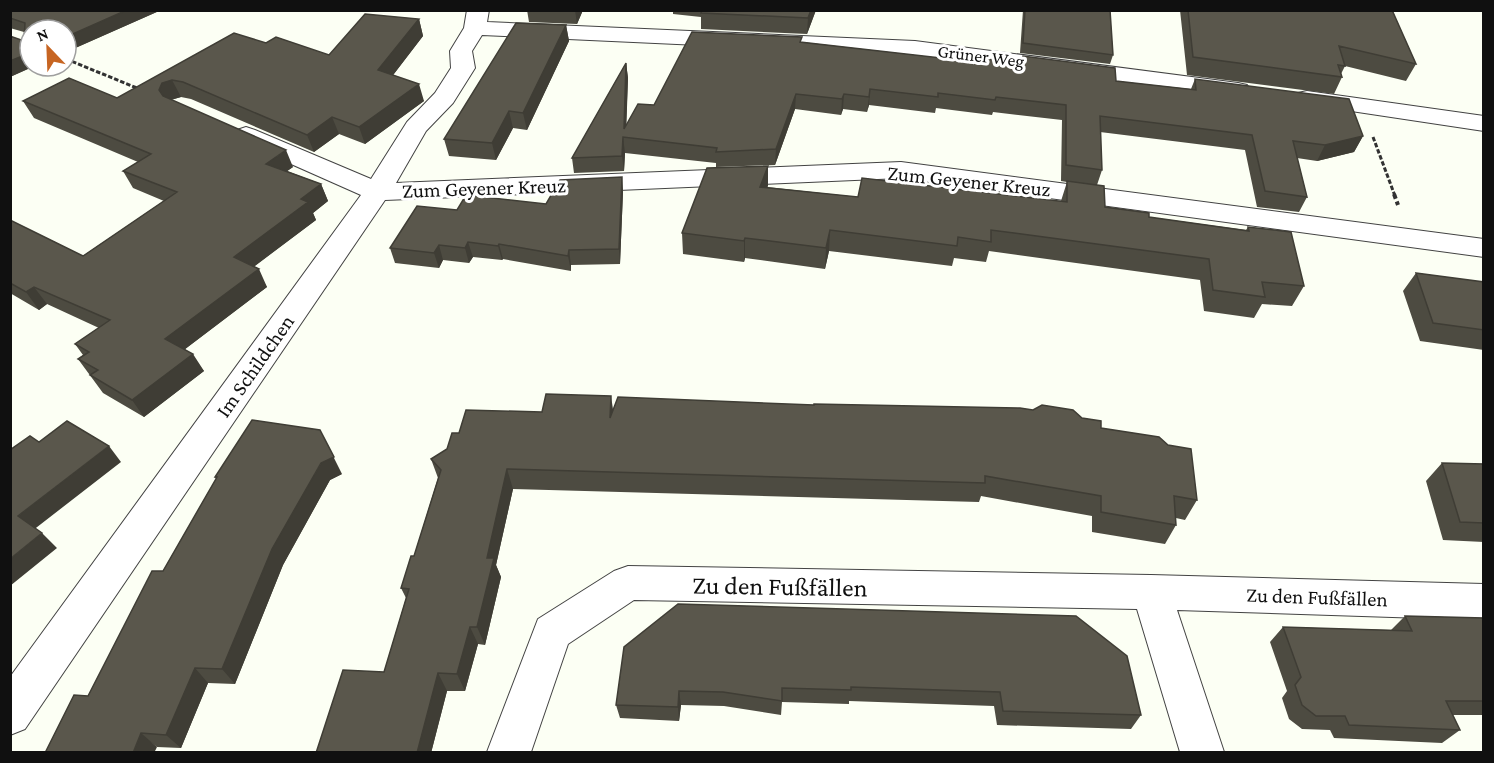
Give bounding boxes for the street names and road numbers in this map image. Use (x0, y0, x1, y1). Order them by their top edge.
street label: Grüner Weg (937, 41, 1026, 71)
street label: Zum Geyener Kreuz (886, 160, 1052, 202)
street label: Zum Geyener Kreuz (402, 173, 567, 203)
street label: Im Schildchen (211, 310, 299, 422)
street label: Zu den Fußfällen (692, 570, 868, 603)
street label: Zu den Fußfällen (1246, 583, 1388, 611)

